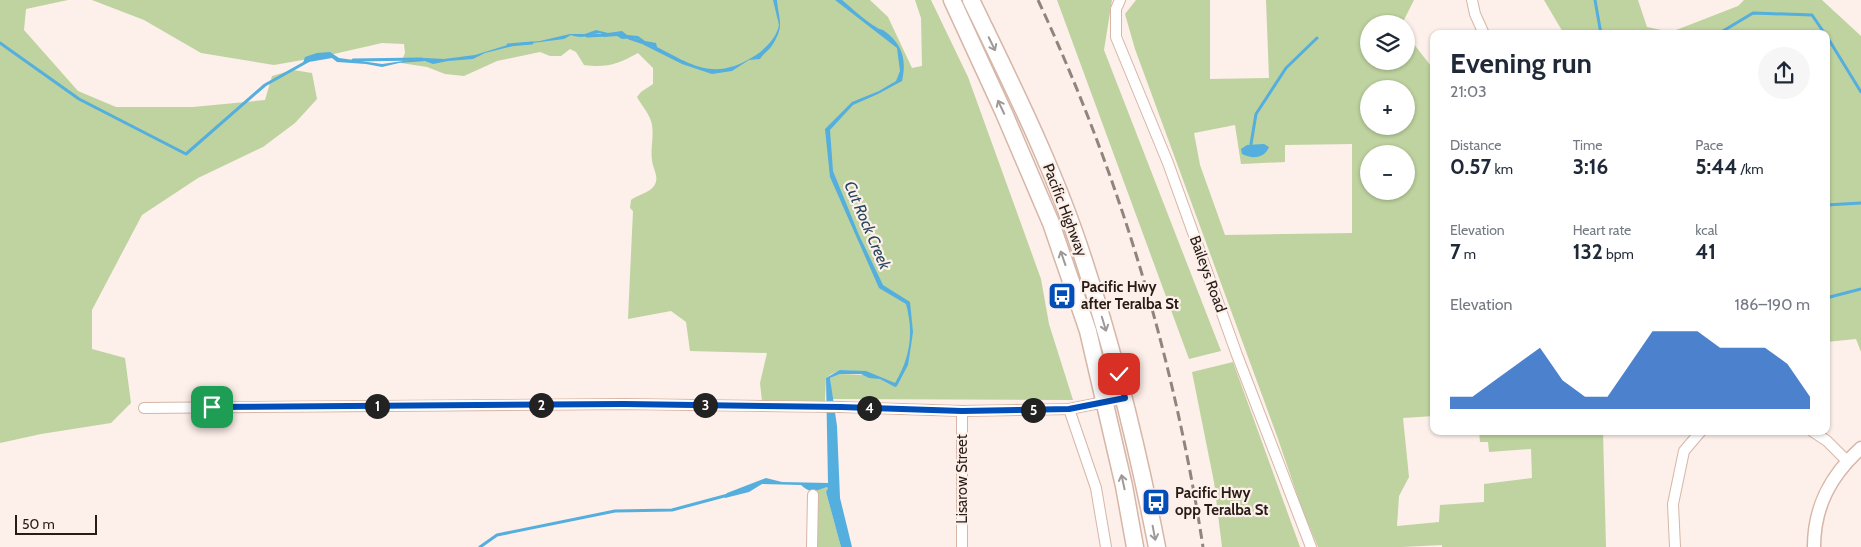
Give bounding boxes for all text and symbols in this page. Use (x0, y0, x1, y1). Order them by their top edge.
map controls (1360, 15, 1415, 200)
button: layers (1360, 15, 1415, 70)
one-way arrow (988, 36, 997, 51)
text: Evening run (1450, 46, 1592, 80)
button: share (1758, 47, 1810, 99)
button: + (1360, 80, 1415, 135)
text: 21:03 (1450, 82, 1487, 101)
one-way arrow (996, 100, 1006, 115)
text: Distance (1450, 136, 1502, 154)
text: Time (1573, 136, 1602, 154)
text: Pace (1695, 136, 1723, 154)
button: − (1360, 145, 1415, 200)
text: 0.57 (1450, 154, 1491, 179)
text: 3:16 (1573, 154, 1608, 179)
text: 5:44 (1695, 154, 1737, 179)
text: km (1491, 160, 1513, 178)
text: /km (1737, 160, 1764, 178)
street label: Pacific Highway (1039, 161, 1091, 260)
water label: Cut Rock Creek (840, 178, 895, 273)
text: Elevation (1450, 221, 1505, 239)
text: Heart rate (1573, 221, 1631, 239)
text: kcal (1695, 221, 1718, 239)
street label: Baileys Road (1186, 233, 1230, 315)
text: 7 (1450, 239, 1461, 264)
text: 132 (1573, 239, 1603, 264)
text: 41 (1695, 239, 1716, 264)
text: m (1461, 245, 1476, 263)
text: bpm (1603, 245, 1634, 263)
one-way arrow (1057, 250, 1067, 266)
place label: Pacific Hwy after Teralba St (1081, 278, 1179, 313)
bus stop icon: Pacific Hwy after Teralba St (1047, 281, 1077, 311)
text: Elevation (1450, 295, 1513, 314)
text: 186–190 m (1734, 295, 1810, 314)
one-way arrow (1100, 316, 1109, 332)
pin (1098, 353, 1140, 395)
icon: check (1105, 360, 1133, 388)
pin (191, 386, 233, 428)
pin: 2 (528, 392, 554, 418)
pin: 3 (692, 392, 718, 418)
icon: arrive (198, 393, 226, 421)
pin: 1 (364, 394, 390, 418)
text: 2 (538, 396, 545, 414)
text: 3 (702, 396, 709, 414)
pin: 4 (856, 396, 882, 420)
text: 1 (375, 397, 380, 415)
pin: 5 (1020, 398, 1046, 422)
text: 4 (865, 399, 874, 417)
text: 5 (1030, 401, 1037, 419)
street label: Lisarow Street (953, 434, 971, 524)
one-way arrow (1118, 474, 1127, 490)
place label: Pacific Hwy opp Teralba St (1175, 484, 1268, 519)
bus stop icon: Pacific Hwy opp Teralba St (1141, 487, 1171, 517)
scale bar (15, 512, 98, 535)
text: 50 m (22, 515, 55, 533)
one-way arrow (1150, 525, 1159, 541)

